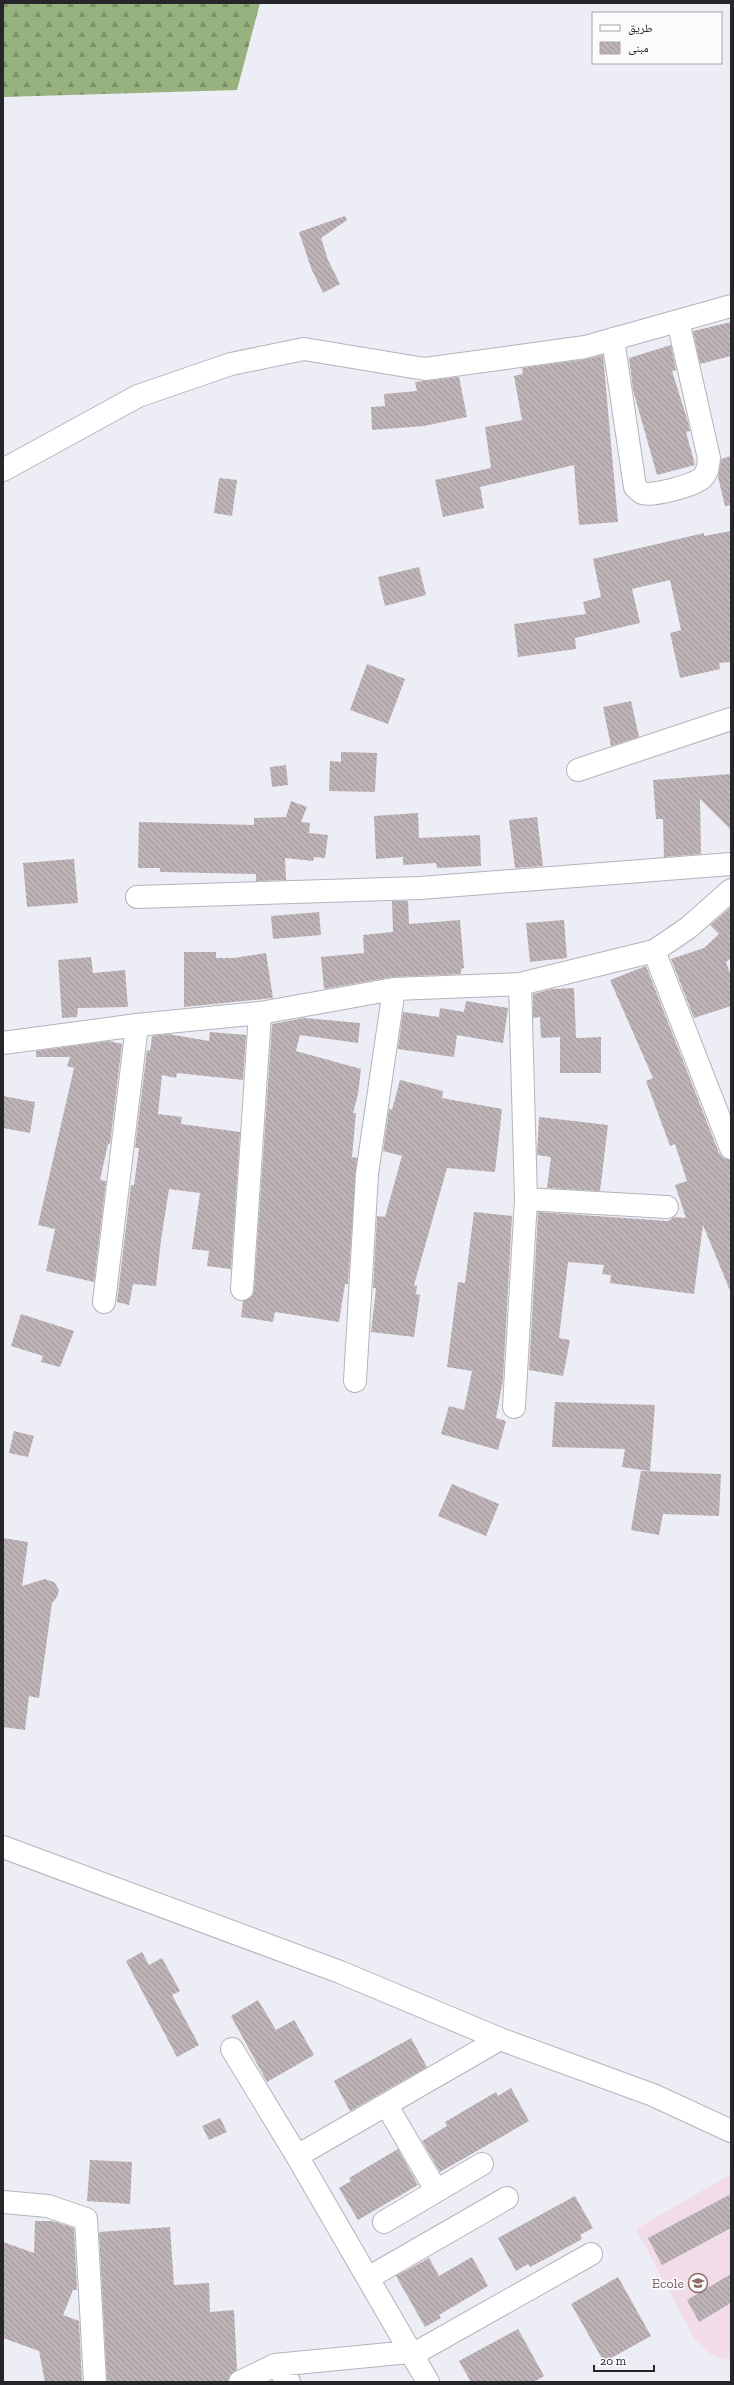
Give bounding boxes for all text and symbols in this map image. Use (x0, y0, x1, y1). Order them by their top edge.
legend (592, 12, 722, 64)
text: طريق (628, 21, 653, 35)
text: مبنى (628, 41, 649, 55)
school or university icon: Ecole (687, 2272, 709, 2294)
place label: Ecole (652, 2275, 684, 2292)
scale bar (594, 2347, 654, 2373)
text: 20 m (600, 2354, 627, 2368)

